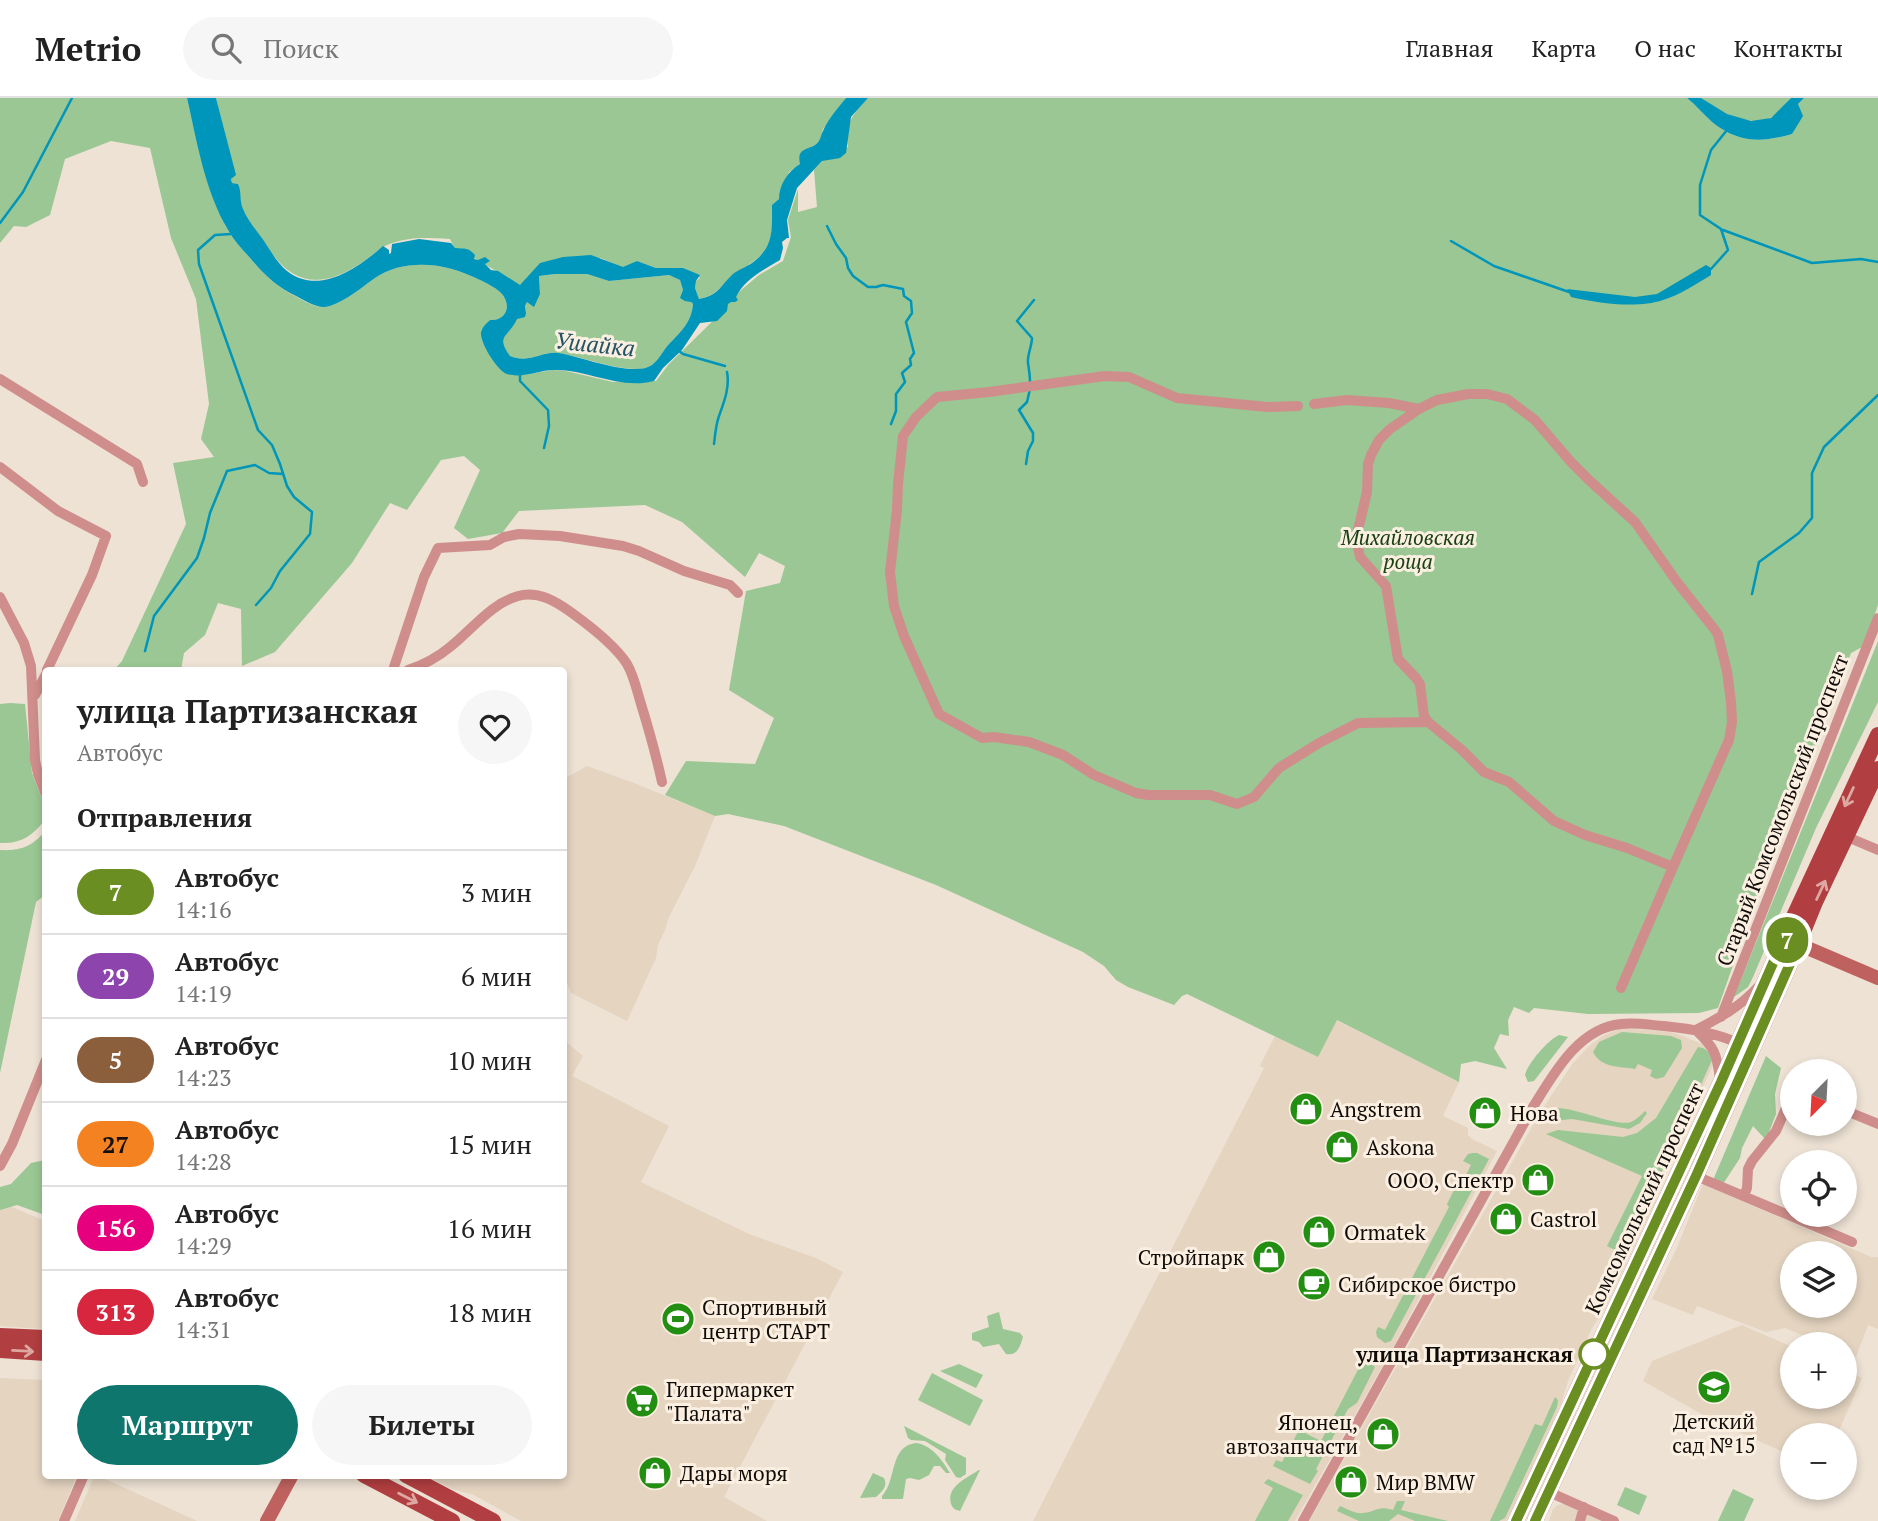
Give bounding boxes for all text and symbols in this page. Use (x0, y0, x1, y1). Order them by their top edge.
search box (183, 17, 673, 80)
text: Metrio (35, 27, 141, 70)
icon: search (207, 29, 245, 67)
text: Поиск (263, 31, 339, 65)
text: Главная (1405, 32, 1493, 64)
text: Карта (1531, 32, 1596, 64)
text: О нас (1634, 32, 1696, 64)
text: Контакты (1734, 32, 1843, 64)
water label: Ушайка (553, 324, 637, 364)
park label: Михайловская роща (1340, 523, 1475, 575)
street label: Старый Комсомольский проспект (1710, 650, 1854, 970)
text: улица Партизанская (77, 689, 418, 732)
button: heart (458, 690, 532, 764)
text: Автобус (77, 737, 163, 768)
one-way arrow (1842, 786, 1855, 807)
text: Отправления (77, 800, 252, 834)
text: Автобус (175, 860, 279, 894)
text: 3 мин (461, 875, 532, 909)
text: 7 (109, 876, 122, 908)
one-way arrow (1815, 880, 1828, 901)
text: 14:16 (175, 894, 232, 925)
line badge: 7 (1764, 917, 1810, 963)
text: 7 (1780, 924, 1794, 956)
text: Автобус (175, 944, 279, 978)
text: 6 мин (461, 959, 532, 993)
text: 29 (102, 960, 129, 992)
text: 14:19 (175, 978, 232, 1009)
text: Автобус (175, 1028, 279, 1062)
text: 10 мин (447, 1043, 532, 1077)
text: 5 (109, 1044, 122, 1076)
north arrow (1780, 1059, 1857, 1136)
map controls (1780, 1059, 1857, 1500)
text: 14:23 (175, 1062, 232, 1093)
street label: Комсомольский проспект (1578, 1078, 1710, 1318)
shop icon: Angstrem (1287, 1090, 1325, 1128)
shop icon: Нова (1466, 1094, 1504, 1132)
place label: Angstrem (1330, 1095, 1422, 1123)
place label: Нова (1510, 1099, 1559, 1127)
text: Автобус (175, 1112, 279, 1146)
text: 15 мин (447, 1127, 532, 1161)
text: 27 (102, 1128, 129, 1160)
shop icon: Askona (1323, 1128, 1361, 1166)
place label: Askona (1366, 1133, 1435, 1161)
text: 14:28 (175, 1146, 232, 1177)
button: locate (1780, 1150, 1857, 1227)
shop icon: ООО, Спектр (1519, 1161, 1557, 1199)
place label: ООО, Спектр (1387, 1166, 1514, 1194)
text: Автобус (175, 1196, 279, 1230)
shop icon: Castrol (1487, 1200, 1525, 1238)
place label: Castrol (1530, 1205, 1597, 1233)
text: 16 мин (447, 1211, 532, 1245)
text: 156 (95, 1212, 136, 1244)
shop icon: Ormatek (1300, 1213, 1338, 1251)
place label: Ormatek (1344, 1218, 1426, 1246)
text: 14:29 (175, 1230, 232, 1261)
shop icon: Стройпарк (1250, 1238, 1288, 1276)
button: layers (1780, 1241, 1857, 1318)
place label: Стройпарк (1138, 1243, 1245, 1271)
cafe icon: Сибирское бистро (1295, 1265, 1333, 1303)
place label: Сибирское бистро (1338, 1270, 1516, 1298)
text: Автобус (175, 1280, 279, 1314)
place label: Спортивный центр СТАРТ (702, 1293, 830, 1345)
text: 18 мин (447, 1295, 532, 1329)
text: 313 (95, 1296, 136, 1328)
sports icon: Спортивный центр СТАРТ (659, 1300, 697, 1338)
text: 14:31 (175, 1314, 232, 1345)
button: + (1780, 1332, 1857, 1409)
marker: улица Партизанская (1579, 1339, 1609, 1369)
place label: улица Партизанская (1355, 1340, 1573, 1368)
one-way arrow (11, 1345, 34, 1358)
school or university icon: Детский сад №15 (1695, 1368, 1733, 1406)
place label: Гипермаркет "Палата" (666, 1375, 794, 1427)
supermarket icon: Гипермаркет "Палата" (623, 1382, 661, 1420)
button: Маршрут (77, 1385, 298, 1465)
button: Билеты (312, 1385, 532, 1465)
place label: Детский сад №15 (1672, 1407, 1756, 1459)
place label: Японец, автозапчасти (1226, 1408, 1358, 1460)
shop icon: Японец, автозапчасти (1364, 1415, 1402, 1453)
button: − (1780, 1423, 1857, 1500)
shop icon: Дары моря (636, 1454, 674, 1492)
place label: Дары моря (680, 1459, 788, 1487)
shop icon: Мир BMW (1332, 1463, 1370, 1501)
place label: Мир BMW (1376, 1468, 1475, 1496)
one-way arrow (397, 1492, 418, 1505)

